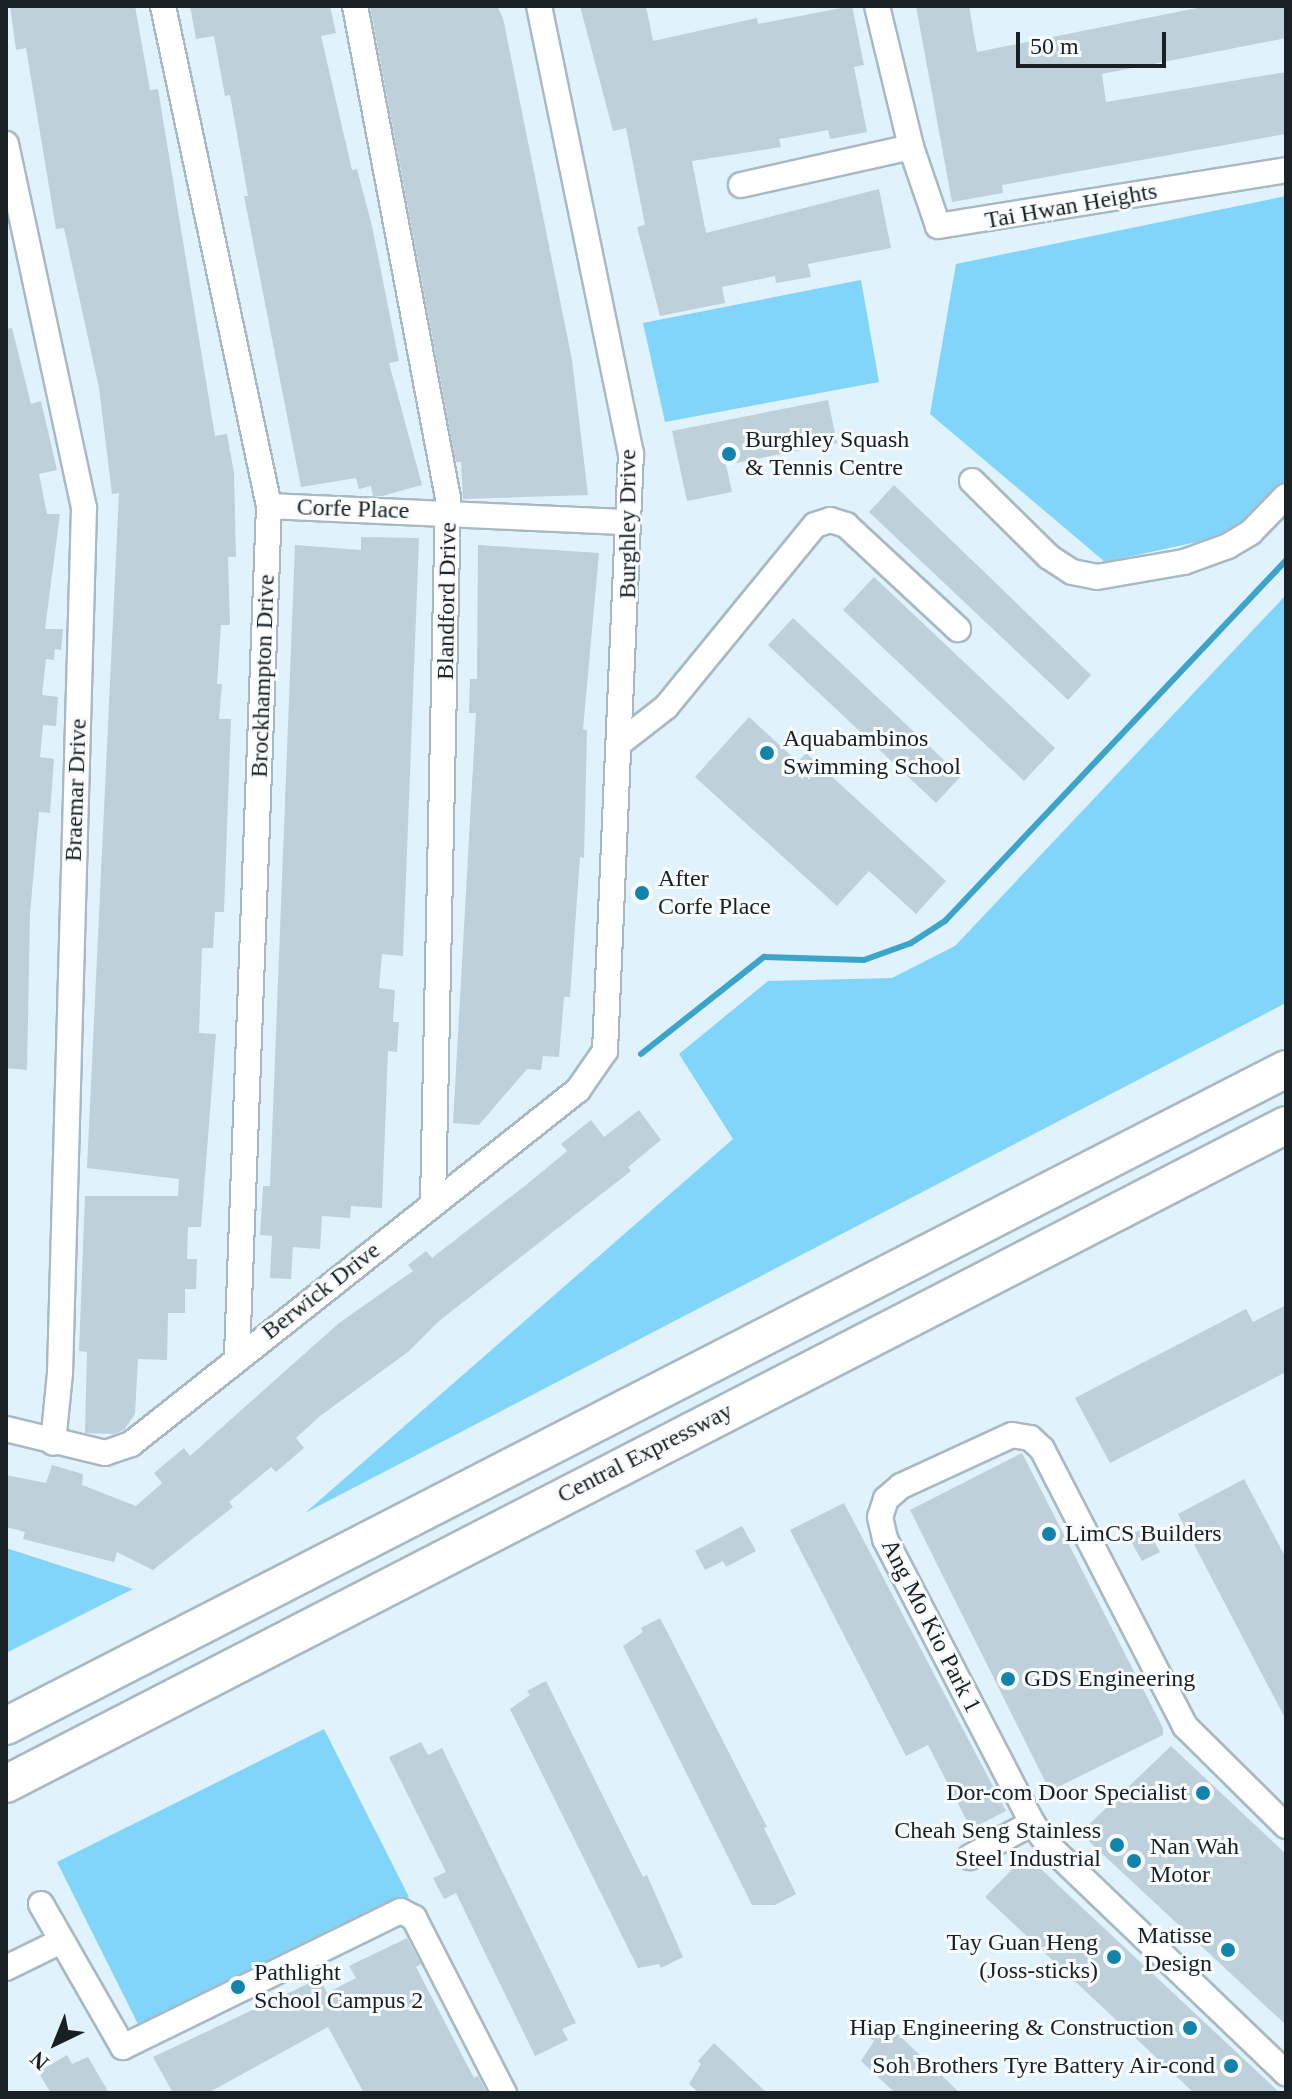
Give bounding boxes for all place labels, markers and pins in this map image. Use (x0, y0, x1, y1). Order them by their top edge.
place label: Burghley Squash & Tennis Centre (745, 426, 909, 482)
marker: Burghley Squash & Tennis Centre (720, 445, 738, 463)
place label: Aquabambinos Swimming School (783, 725, 961, 781)
marker: Aquabambinos Swimming School (758, 744, 776, 762)
place label: After Corfe Place (658, 865, 771, 921)
marker: After Corfe Place (633, 884, 651, 902)
place label: LimCS Builders (1065, 1520, 1222, 1548)
marker: LimCS Builders (1040, 1525, 1058, 1543)
place label: GDS Engineering (1024, 1665, 1195, 1693)
marker: GDS Engineering (999, 1670, 1017, 1688)
place label: Dor-com Door Specialist (946, 1779, 1187, 1807)
marker: Dor-com Door Specialist (1194, 1784, 1212, 1802)
place label: Cheah Seng Stainless Steel Industrial (894, 1817, 1101, 1873)
place label: Nan Wah Motor (1150, 1833, 1239, 1889)
marker: Cheah Seng Stainless Steel Industrial (1108, 1836, 1126, 1854)
marker: Nan Wah Motor (1125, 1852, 1143, 1870)
place label: Matisse Design (1137, 1922, 1212, 1978)
place label: Tay Guan Heng (Joss-sticks) (946, 1929, 1098, 1985)
marker: Matisse Design (1219, 1941, 1237, 1959)
marker: Tay Guan Heng (Joss-sticks) (1105, 1948, 1123, 1966)
place label: Pathlight School Campus 2 (254, 1959, 423, 2015)
marker: Pathlight School Campus 2 (229, 1978, 247, 1996)
place label: Hiap Engineering & Construction (849, 2014, 1174, 2042)
marker: Hiap Engineering & Construction (1181, 2019, 1199, 2037)
place label: Soh Brothers Tyre Battery Air-cond (871, 2052, 1215, 2080)
marker: Soh Brothers Tyre Battery Air-cond (1222, 2057, 1240, 2075)

